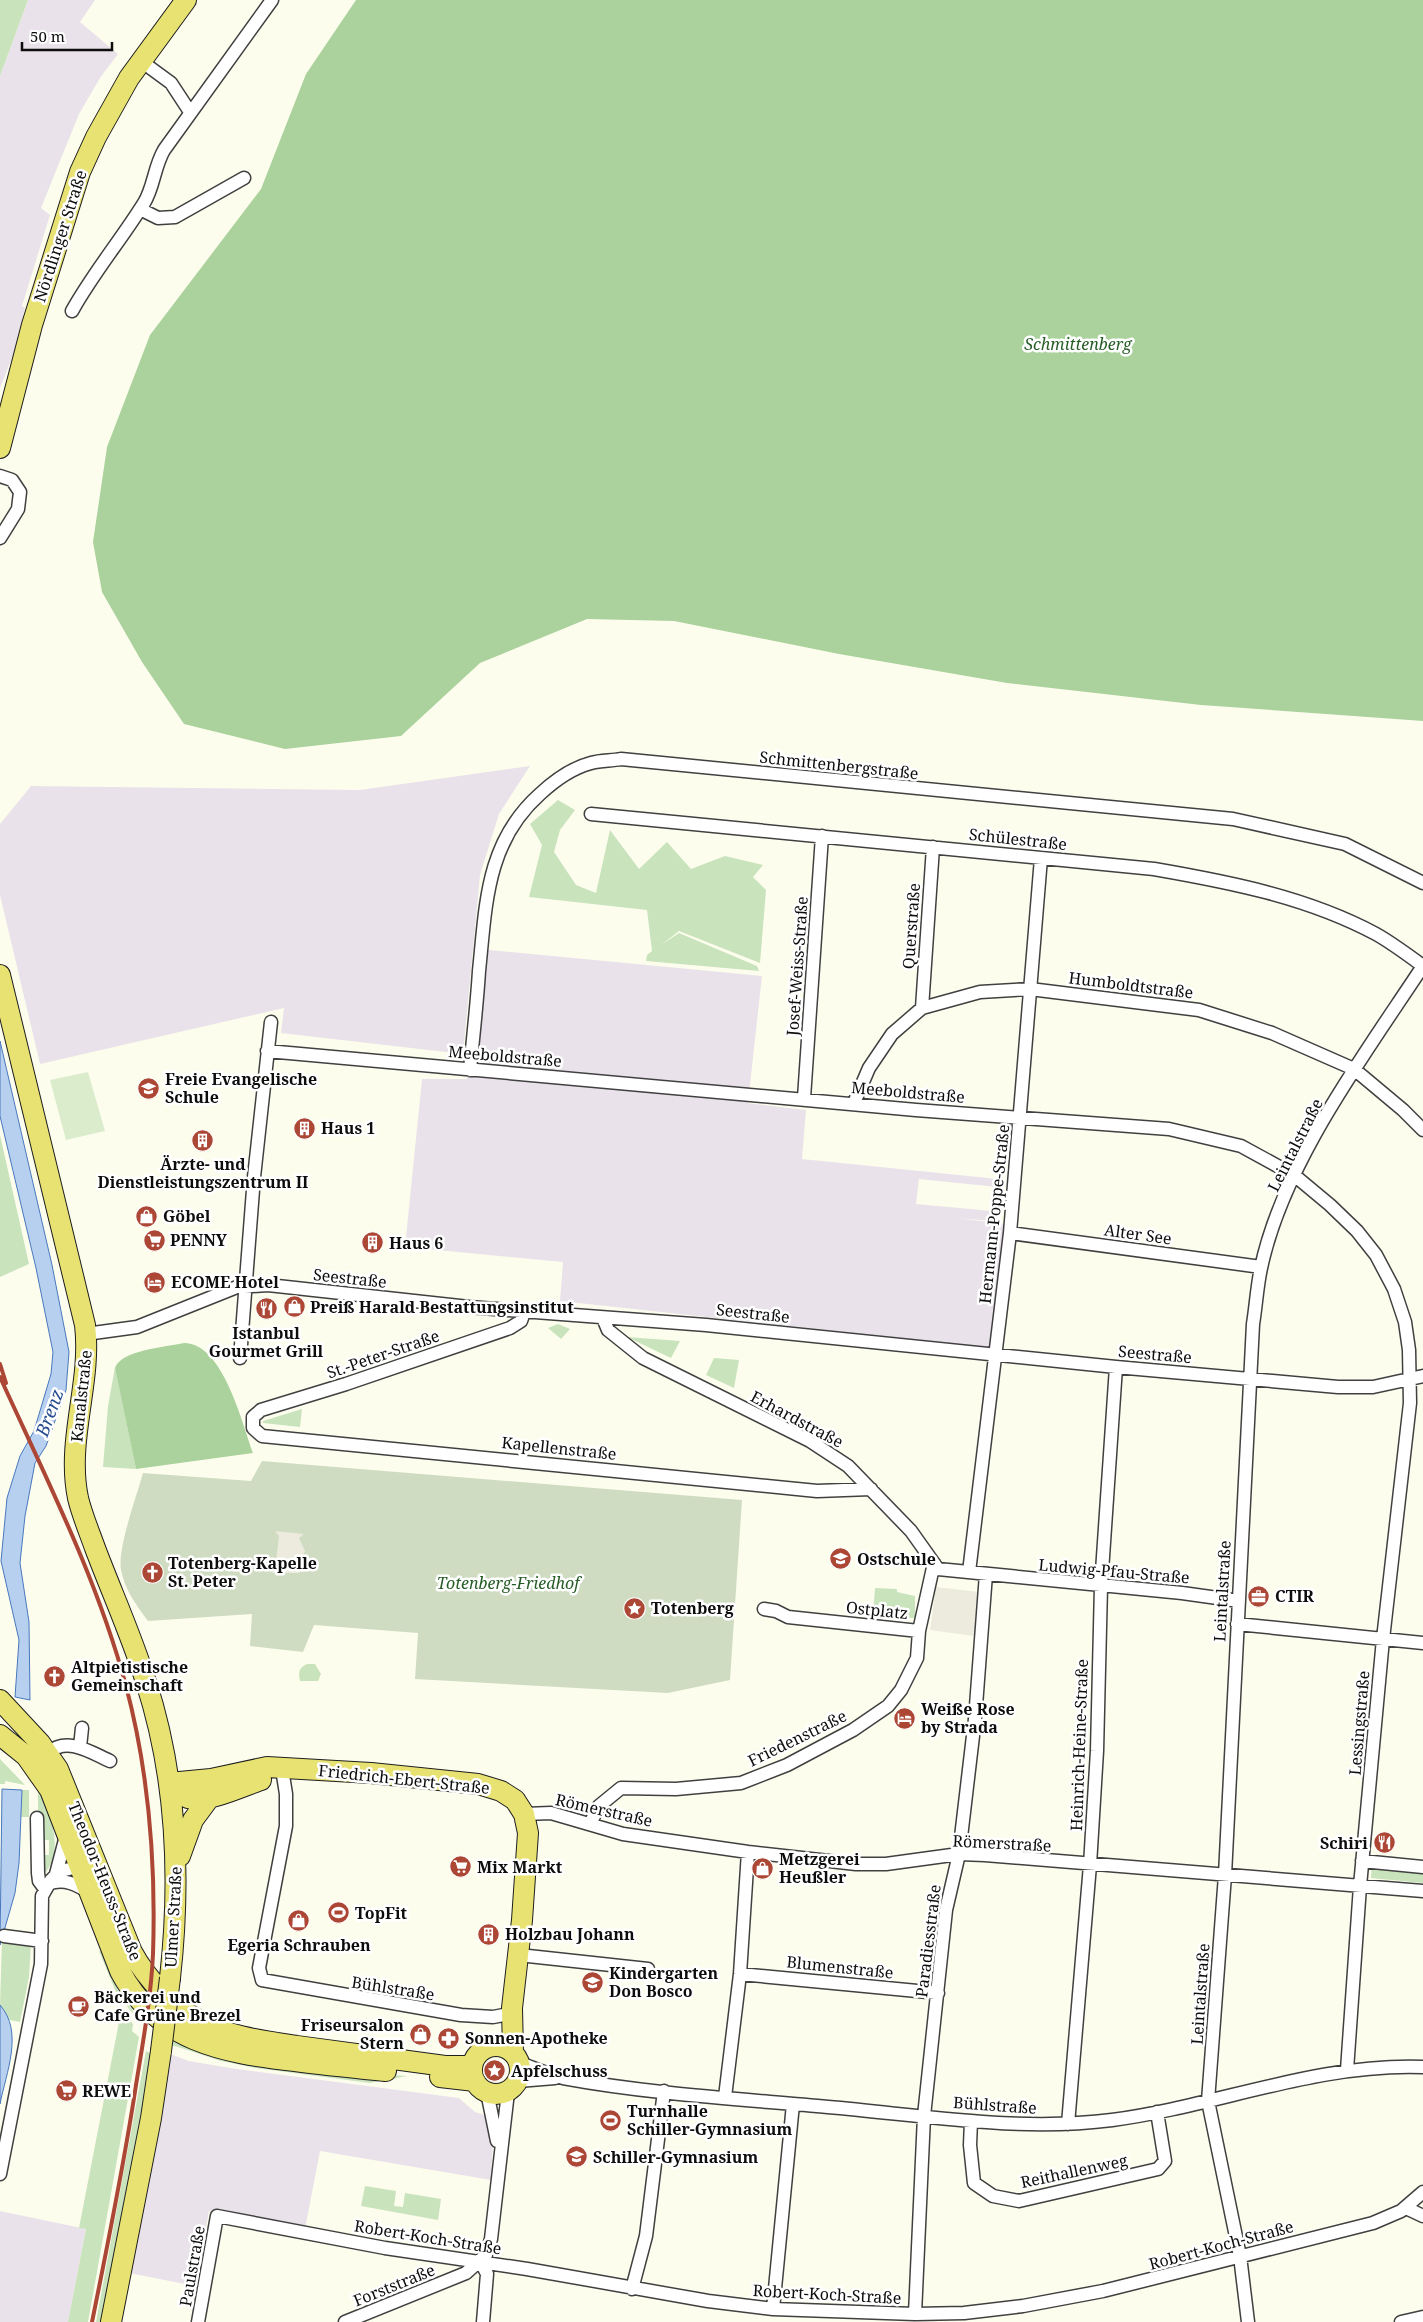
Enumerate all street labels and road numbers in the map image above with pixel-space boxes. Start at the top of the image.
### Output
street label: Nördlinger Straße [28,167,92,305]
street label: Schmittenbergstraße [758,746,920,784]
street label: Schülestraße [968,823,1068,855]
street label: Querstraße [897,882,925,970]
street label: Josef-Weiss-Straße [781,895,813,1038]
street label: Humboldtstraße [1067,966,1195,1004]
street label: Meeboldstraße [447,1040,563,1072]
street label: Meeboldstraße [850,1076,966,1108]
street label: Leintalstraße [1262,1095,1328,1195]
street label: Hermann-Poppe-Straße [974,1123,1014,1305]
street label: Alter See [1103,1218,1173,1250]
street label: Seestraße [312,1263,388,1293]
street label: Seestraße [715,1298,791,1328]
street label: St.-Peter-Straße [324,1324,442,1384]
street label: Seestraße [1117,1340,1193,1368]
street label: Kanalstraße [65,1349,97,1443]
street label: Erhardstraße [747,1385,847,1453]
street label: Kapellenstraße [500,1431,618,1465]
street label: Leintalstraße [1208,1540,1236,1642]
street label: Ludwig-Pfau-Straße [1038,1553,1190,1589]
street label: Ostplatz [845,1596,909,1624]
street label: Heinrich-Heine-Straße [1065,1659,1093,1831]
street label: Lessingstraße [1343,1670,1375,1776]
street label: Friedenstraße [744,1705,850,1771]
street label: Friedrich-Ebert-Straße [317,1759,491,1799]
street label: Römerstraße [553,1788,655,1832]
street label: Theodor-Heuss-Straße [63,1798,147,1964]
street label: Römerstraße [952,1829,1052,1857]
street label: Ulmer Straße [159,1866,187,1968]
street label: Paradiesstraße [910,1883,946,1999]
street label: Leintalstraße [1185,1943,1215,2045]
street label: Blumenstraße [785,1950,895,1984]
street label: Bühlstraße [350,1971,436,2005]
street label: Bühlstraße [952,2091,1038,2119]
street label: Reithallenweg [1019,2149,1130,2193]
street label: Robert-Koch-Straße [353,2214,503,2260]
street label: Robert-Koch-Straße [1146,2215,1296,2275]
street label: Paulstraße [174,2224,210,2308]
street label: Forststraße [350,2259,438,2311]
street label: Robert-Koch-Straße [752,2279,902,2309]

